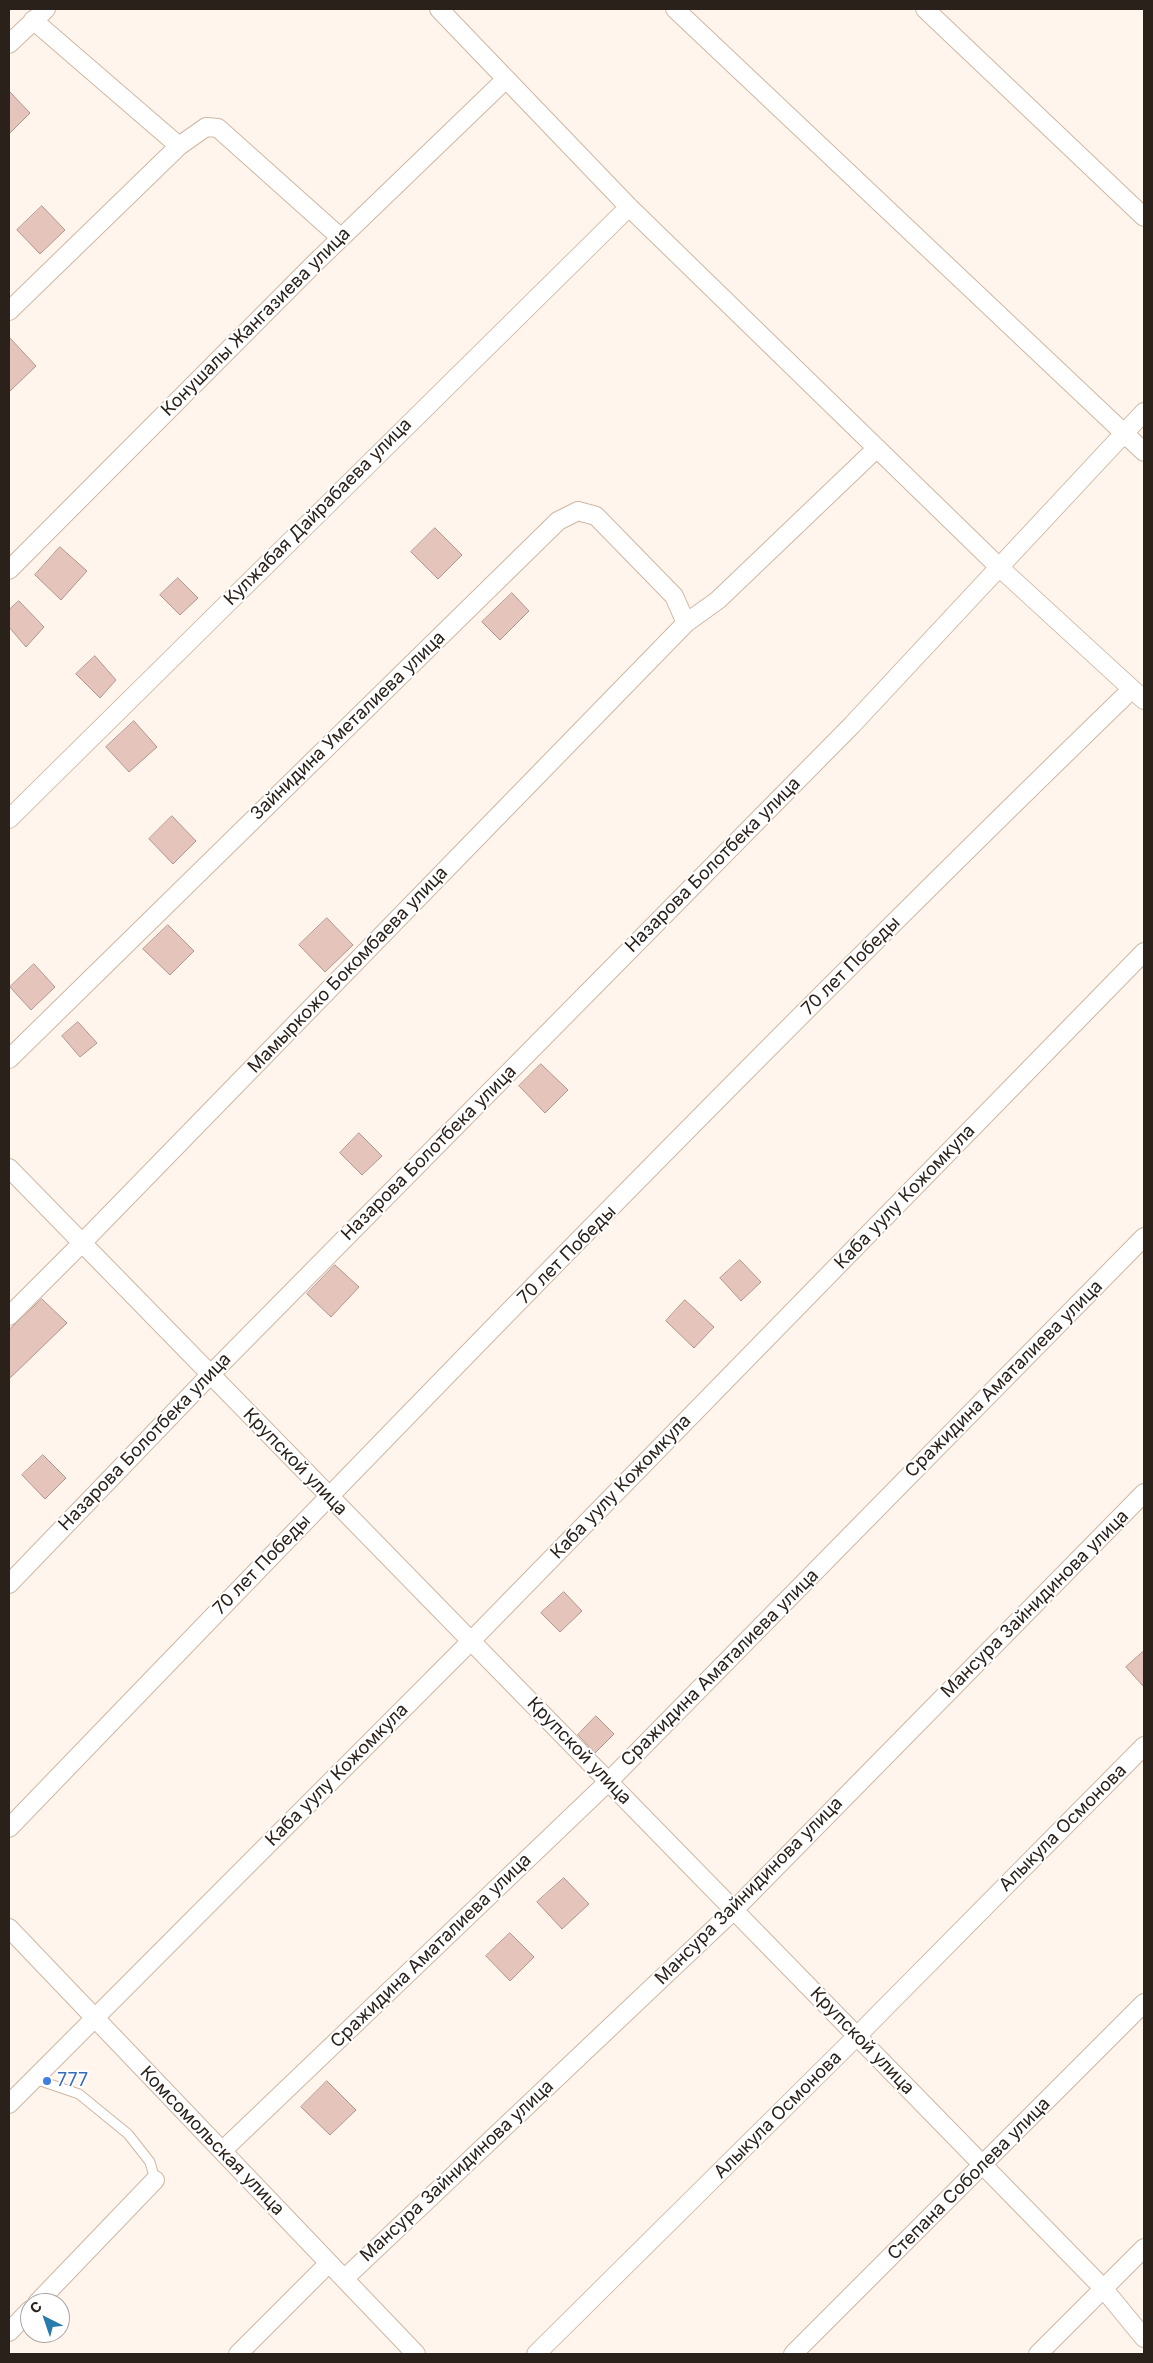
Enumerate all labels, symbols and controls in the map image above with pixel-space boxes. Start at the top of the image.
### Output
street label: Конушалы Жангазиева улица [157,223,355,421]
street label: Кулжабая Дайрабаева улица [220,414,416,610]
street label: Зайнидина Уметалиева улица [246,627,450,825]
street label: Назарова Болотбека улица [621,773,805,957]
street label: Мамыркожо Бокомбаева улица [244,862,452,1078]
street label: 70 лет Победы [797,912,905,1020]
street label: Назарова Болотбека улица [337,1061,521,1245]
street label: Каба уулу Кожомкула [830,1120,980,1274]
street label: 70 лет Победы [513,1201,621,1309]
street label: Сражидина Аматалиева улица [901,1276,1107,1482]
street label: Назарова Болотбека улица [54,1349,236,1535]
street label: Крупской улица [238,1404,352,1520]
street label: Каба уулу Кожомкула [546,1410,696,1564]
street label: Мансура Зайнидинова улица [937,1506,1133,1702]
street label: 70 лет Победы [209,1511,315,1619]
street label: Сражидина Аматалиева улица [617,1565,823,1771]
street label: Крупской улица [522,1693,636,1809]
street label: Каба уулу Кожомкула [261,1699,413,1851]
street label: Алыкула Осмонова [995,1760,1131,1896]
street label: Мансура Зайнидинова улица [651,1793,847,1989]
street label: Сражидина Аматалиева улица [326,1849,536,2053]
street label: Крупской улица [805,1983,919,2099]
street label: Алыкула Осмонова [710,2047,846,2183]
street label: Комсомольская улица [135,2062,289,2220]
place label: 777 [57,2070,88,2092]
marker: 777 [41,2075,53,2087]
street label: Мансура Зайнидинова улица [356,2076,558,2266]
street label: Степана Соболева улица [883,2093,1055,2265]
north arrow [20,2293,70,2343]
text: С [26,2297,45,2317]

